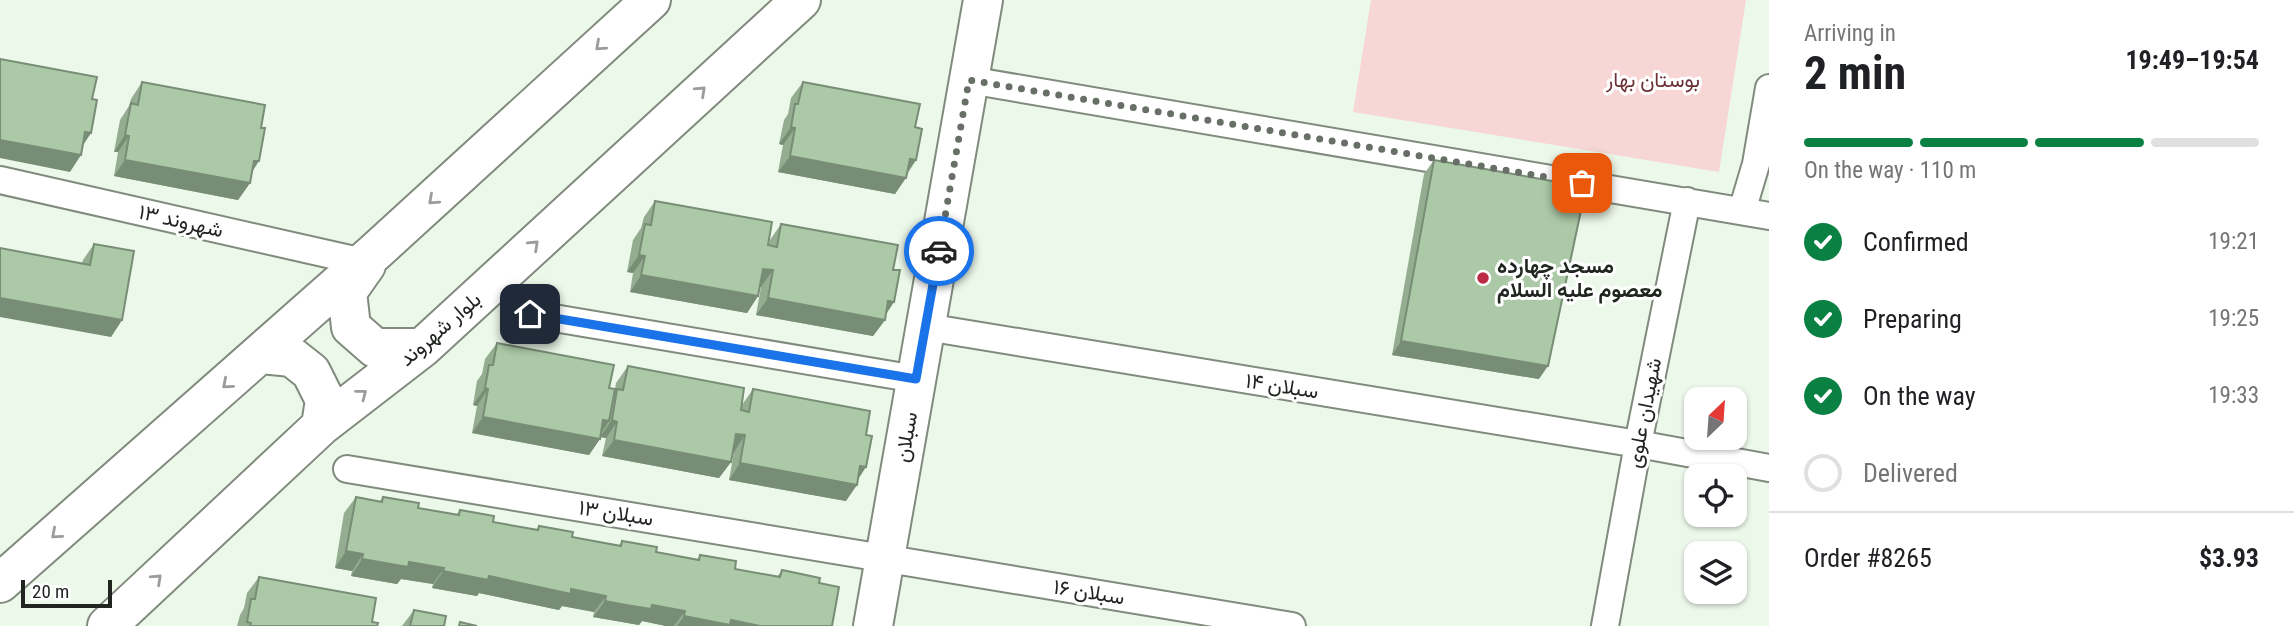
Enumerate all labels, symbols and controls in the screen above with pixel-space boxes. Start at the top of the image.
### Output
text: Arriving in [1804,20,1896,47]
one-way arrow [595,38,608,50]
text: 19:49–19:54 [2125,45,2259,75]
text: 2 min [1804,46,1906,100]
park label: بوستان بهار [1605,68,1700,93]
one-way arrow [693,87,706,100]
pin [1552,153,1612,213]
text: On the way · 110 m [1804,157,1976,184]
icon: bag [1563,164,1601,202]
one-way arrow [428,191,441,204]
street label: شهروند ۱۳ [136,200,226,243]
courier [904,216,974,286]
icon: check [1804,223,1842,261]
text: Confirmed [1863,227,1969,257]
text: 19:21 [2208,228,2259,255]
icon: car [920,232,958,270]
one-way arrow [526,241,539,253]
place label: مسجد چهارده معصوم علیه السلام [1497,254,1662,304]
marker: مسجد چهارده معصوم علیه السلام [1475,270,1491,286]
pin [500,284,560,344]
street label: بلوار شهروند [394,287,486,372]
icon: home [511,295,549,333]
icon: check [1804,300,1842,338]
text: Preparing [1863,304,1962,334]
text: 19:25 [2208,305,2259,332]
street label: شهیدان علوی [1622,356,1667,470]
street label: سبلان ۱۴ [1244,368,1320,404]
one-way arrow [222,376,235,388]
icon: check [1804,377,1842,415]
text: On the way [1863,381,1976,411]
text: 19:33 [2208,382,2259,409]
north arrow [1684,387,1746,450]
map controls [1684,387,1747,604]
one-way arrow [354,390,367,403]
street label: سبلان [890,410,922,464]
text: Delivered [1863,458,1958,488]
button: locate [1684,464,1747,527]
street label: سبلان ۱۳ [577,495,655,531]
one-way arrow [51,526,64,538]
button: layers [1684,541,1747,604]
text: Order #8265 [1804,543,1932,573]
text: $3.93 [2199,543,2259,573]
one-way arrow [149,575,162,588]
street label: سبلان ۱۶ [1052,575,1126,609]
scale bar [21,577,112,609]
text: 20 m [32,580,69,603]

